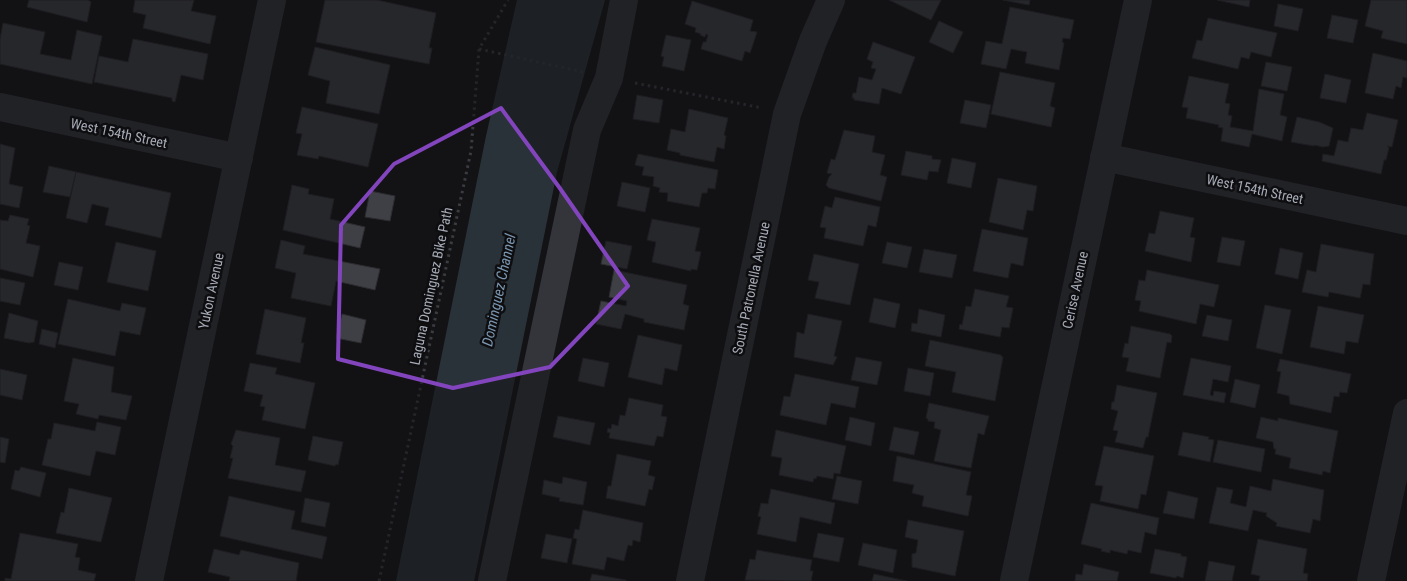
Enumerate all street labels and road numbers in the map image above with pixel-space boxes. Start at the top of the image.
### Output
street label: West 154th Street [69,115,169,151]
street label: West 154th Street [1205,171,1305,207]
street label: Laguna Dominguez Bike Path [406,206,456,366]
street label: South Patronella Avenue [729,220,773,356]
street label: Cerise Avenue [1059,250,1091,330]
street label: Yukon Avenue [195,251,227,331]

